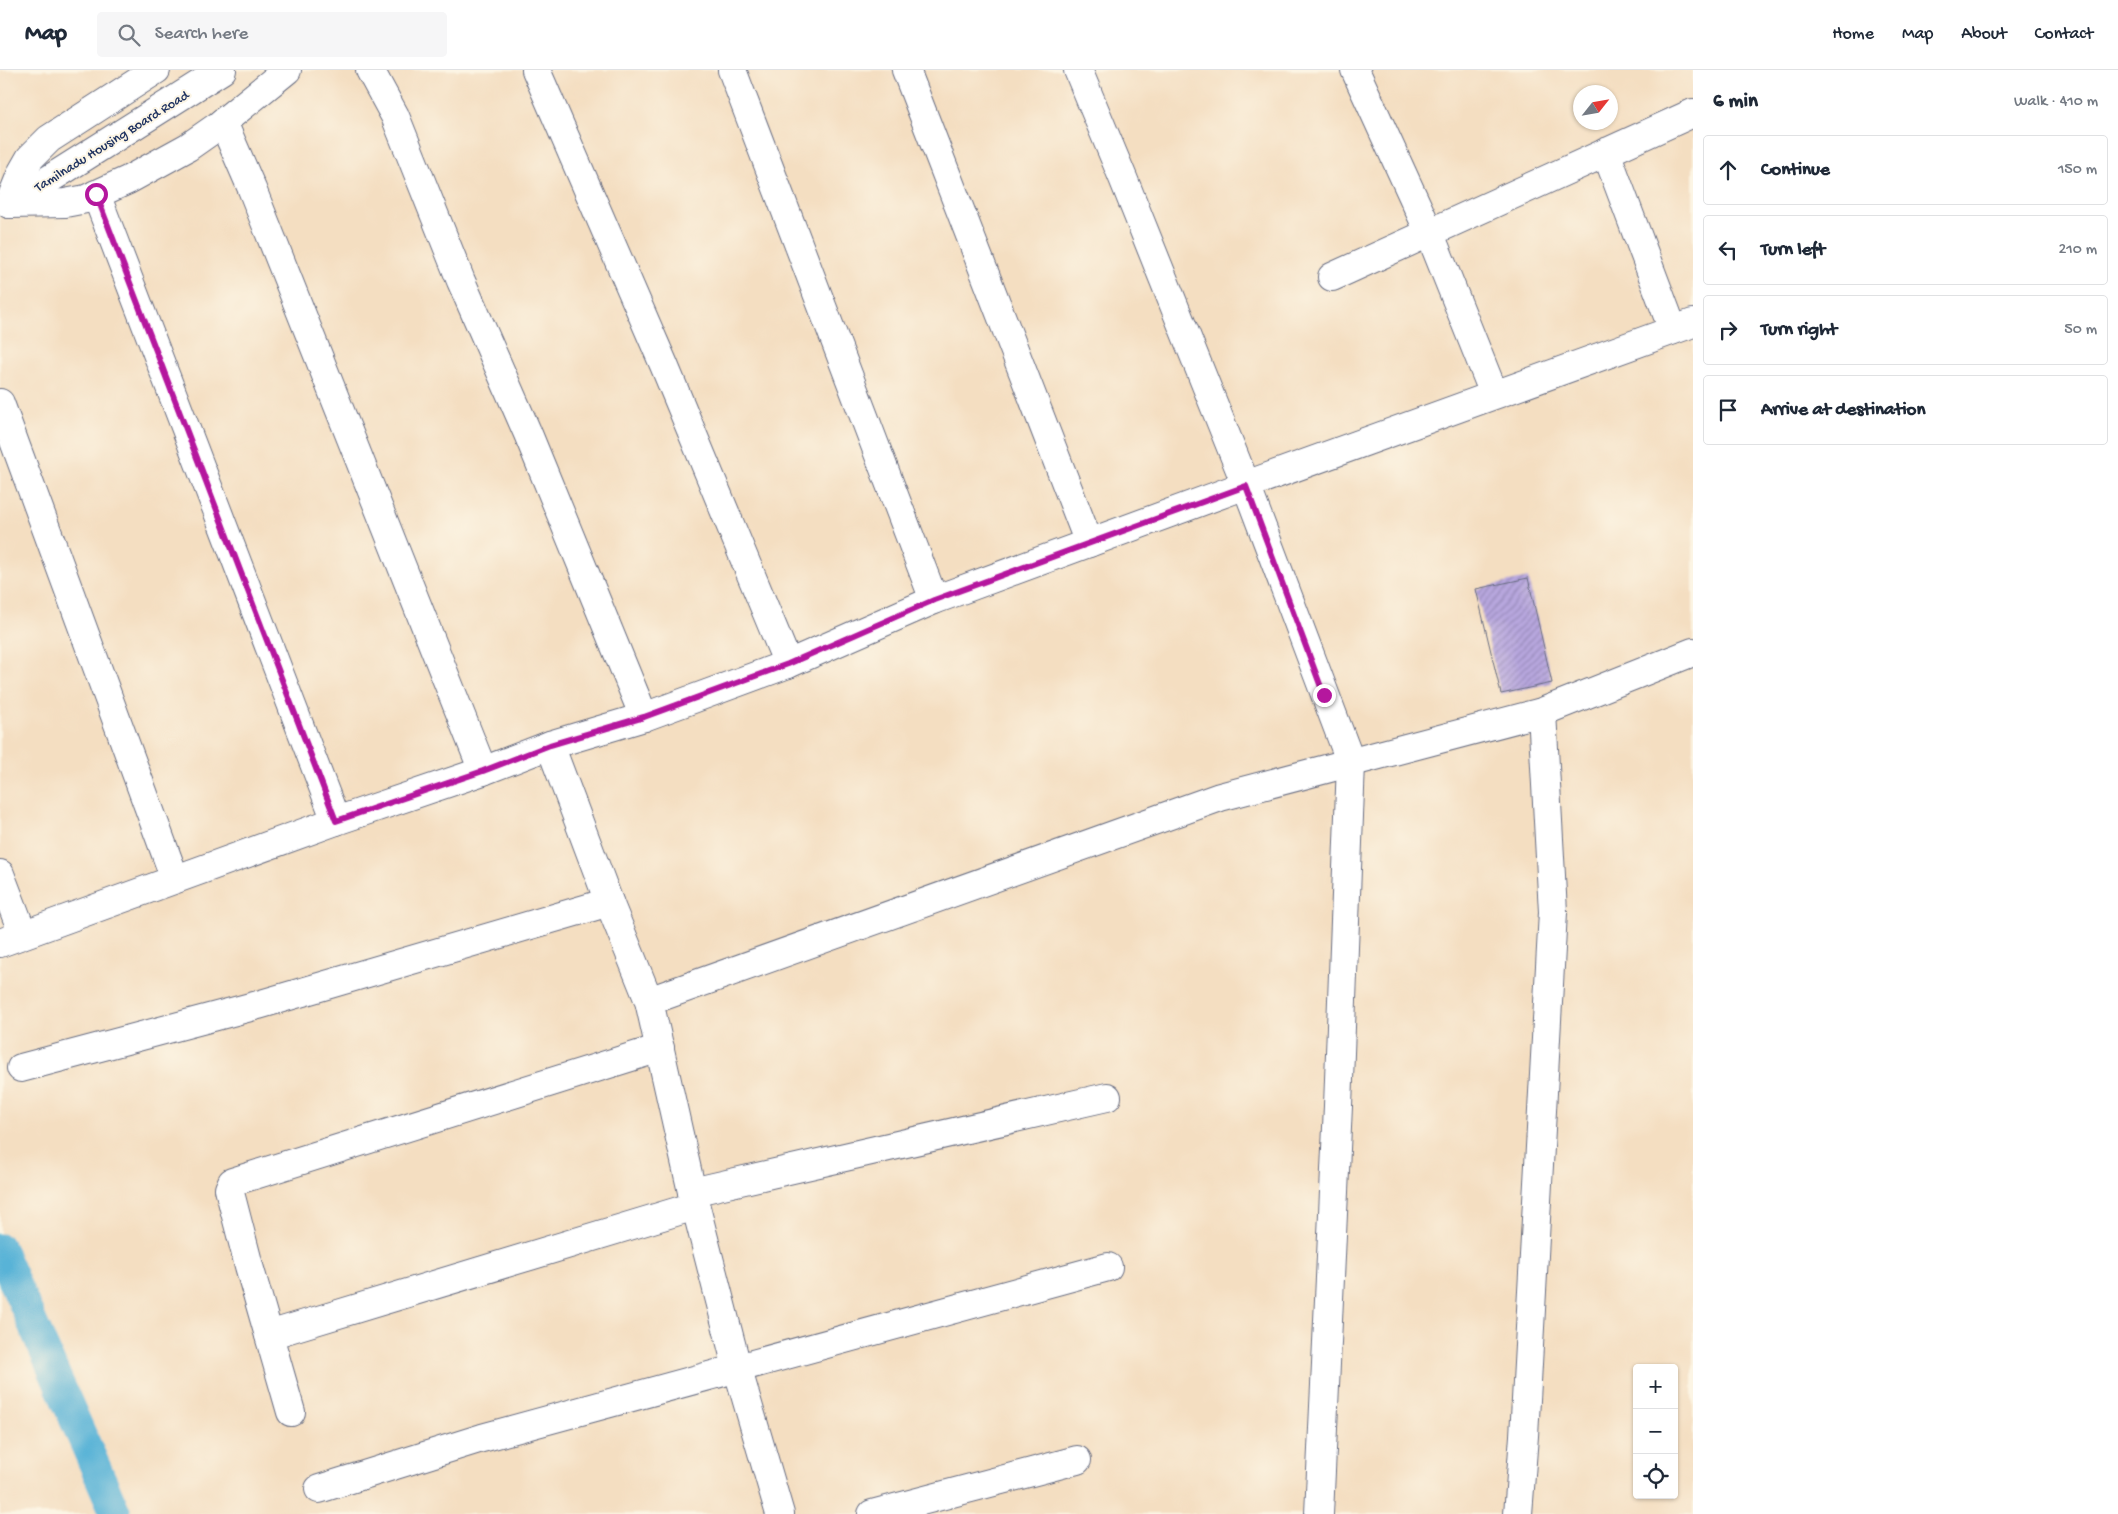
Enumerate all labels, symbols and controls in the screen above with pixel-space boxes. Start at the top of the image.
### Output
search box [97,12,447,57]
text: Map [25,20,67,49]
icon: search [115,21,143,49]
text: Search here [155,23,248,46]
text: Home [1832,24,1874,45]
text: Map [1902,24,1933,45]
text: About [1961,24,2007,45]
text: Contact [2035,24,2093,45]
north arrow [1573,85,1618,130]
street label: Tamilnadu Housing Board Road [31,87,194,197]
text: 6 min [1713,90,1758,115]
text: Walk · 410 m [2014,93,2098,112]
icon: ahead [1714,156,1742,184]
text: Continue [1761,159,1830,182]
text: 150 m [2058,161,2097,180]
route start [85,183,108,206]
icon: left [1714,236,1742,264]
text: Turn left [1761,239,1825,262]
text: 210 m [2058,241,2097,260]
icon: right [1714,316,1742,344]
text: Turn right [1761,319,1837,342]
text: 50 m [2064,321,2097,340]
icon: arrive [1714,396,1742,424]
text: Arrive at destination [1761,399,1925,422]
route end [1313,684,1336,707]
map controls [1633,1364,1678,1499]
button: + [1633,1364,1678,1409]
button: − [1633,1409,1678,1454]
button: locate [1633,1454,1678,1499]

